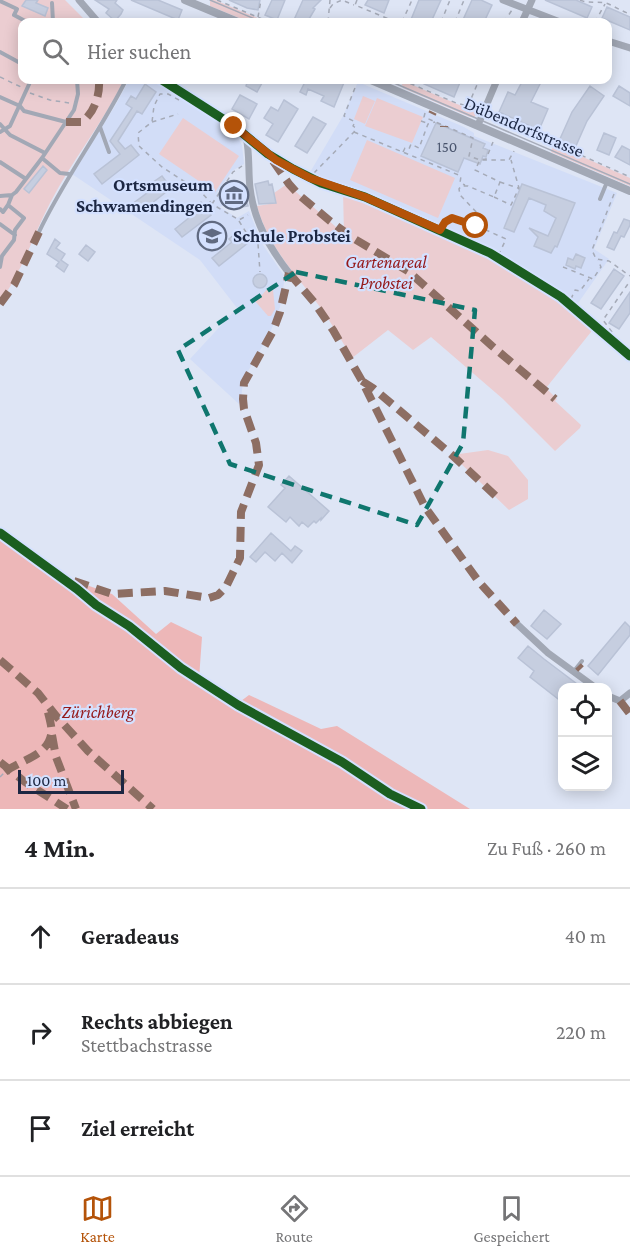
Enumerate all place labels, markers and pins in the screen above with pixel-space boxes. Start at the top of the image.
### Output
place label: Ortsmuseum Schwamendingen [76,175,214,216]
museum icon: Ortsmuseum Schwamendingen [218,179,250,211]
school or university icon: Schule Probstei [196,220,228,252]
place label: Schule Probstei [233,226,351,246]

